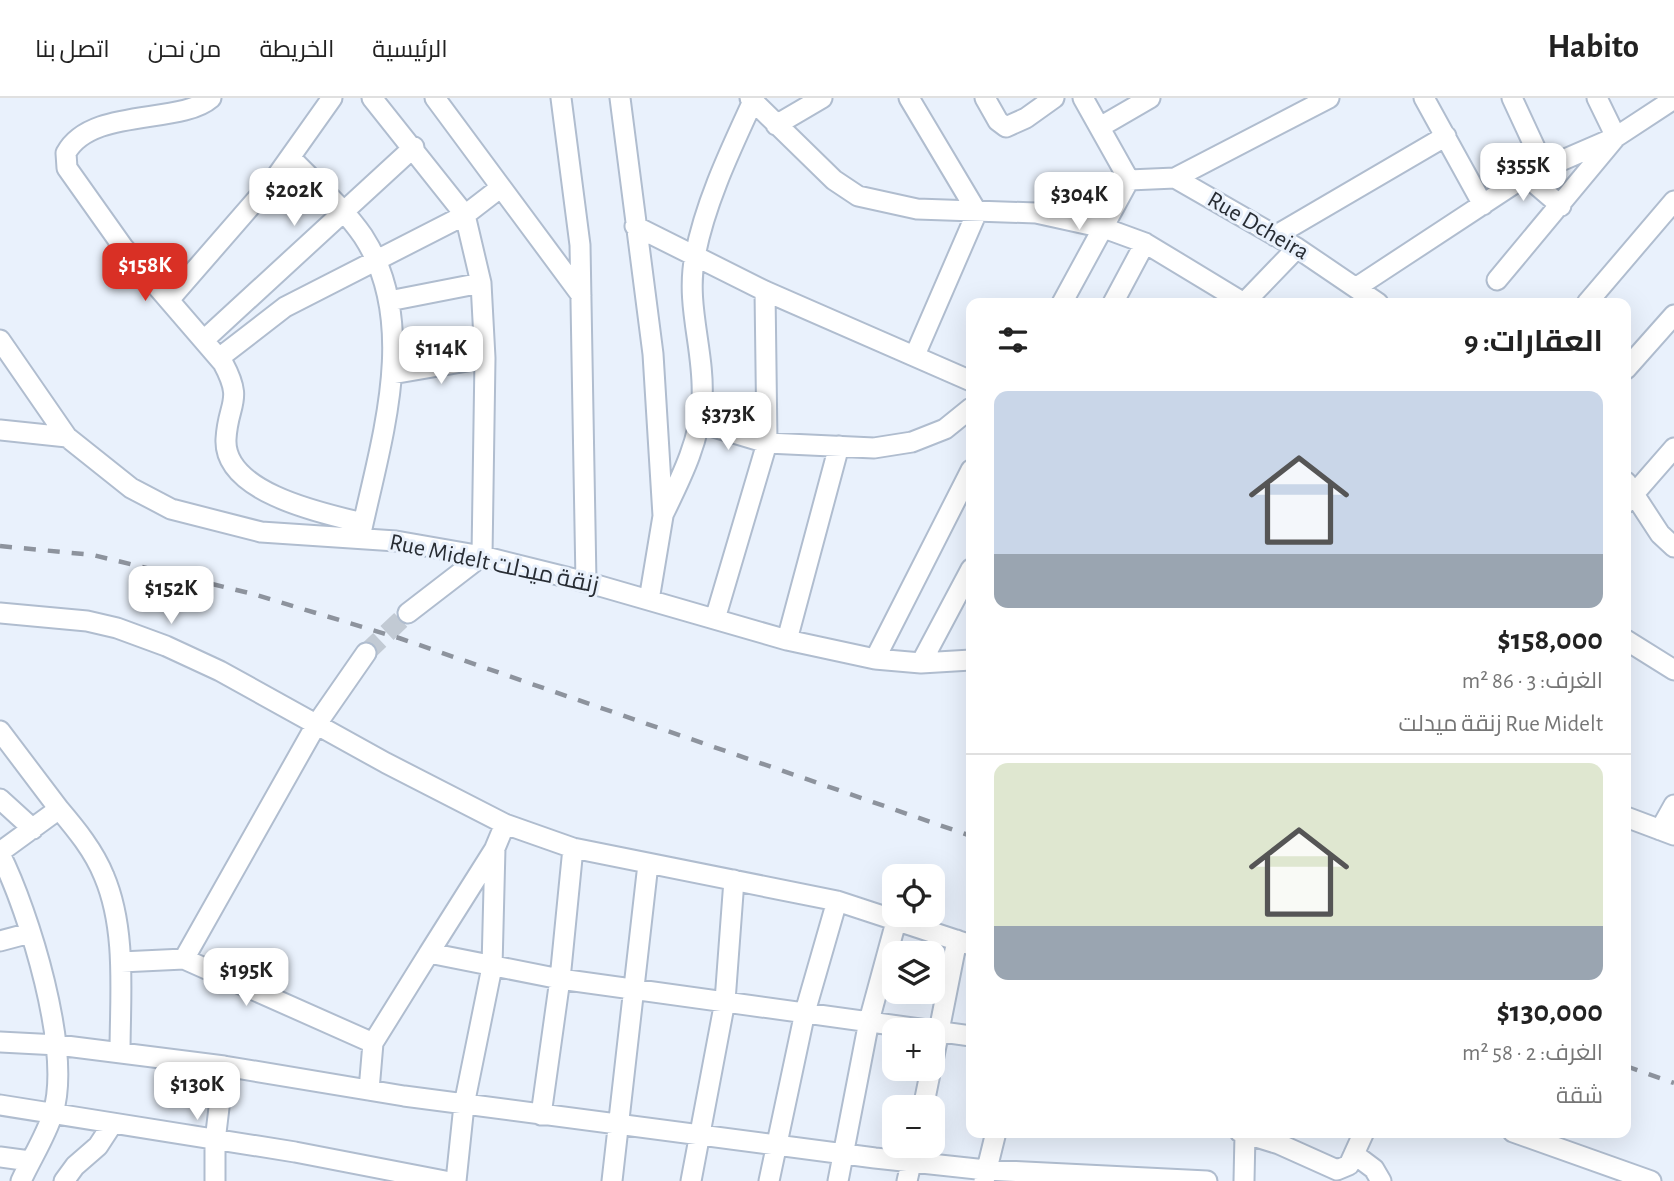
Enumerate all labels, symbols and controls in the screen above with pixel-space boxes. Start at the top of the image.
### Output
text: Habito [1548,31,1639,64]
text: اتصل بنا [35,38,110,62]
text: من نحن [148,38,221,62]
text: الخريطة [259,38,334,62]
text: الرئيسية [372,38,448,62]
pin: $355K [1474,144,1572,203]
text: $355K [1496,154,1550,177]
pin: $202K [245,169,343,228]
pin: $304K [1030,172,1128,232]
text: $202K [265,179,323,202]
text: $304K [1050,183,1108,206]
street label: Rue Dcheira [1203,187,1313,265]
pin: $158K [96,244,194,303]
text: $158K [118,254,172,277]
icon: filters [994,321,1032,359]
pin: $114K [392,327,490,386]
text: العقارات: 9 [1464,327,1603,357]
text: $114K [415,337,467,360]
pin: $373K [679,392,777,452]
text: $373K [701,403,755,426]
icon: home [1236,437,1362,563]
street label: Rue Midelt زنقة ميدلت [387,530,601,598]
pin: $152K [122,566,220,626]
text: $152K [145,577,197,600]
text: $158,000 [1497,625,1603,655]
text: الغرف: 3 · 86 m² [1462,670,1603,693]
text: Rue Midelt زنقة ميدلت [1399,713,1603,736]
icon: home [1236,809,1362,935]
map controls [882,864,945,1158]
button: locate [882,864,945,927]
button: layers [882,941,945,1004]
pin: $195K [197,948,295,1008]
text: $195K [219,959,273,982]
text: $130,000 [1496,997,1603,1027]
button: + [882,1018,945,1081]
text: الغرف: 2 · 58 m² [1462,1042,1603,1065]
pin: $130K [148,1062,246,1122]
text: $130K [170,1073,224,1096]
text: شقة [1556,1085,1603,1108]
button: − [882,1095,945,1158]

